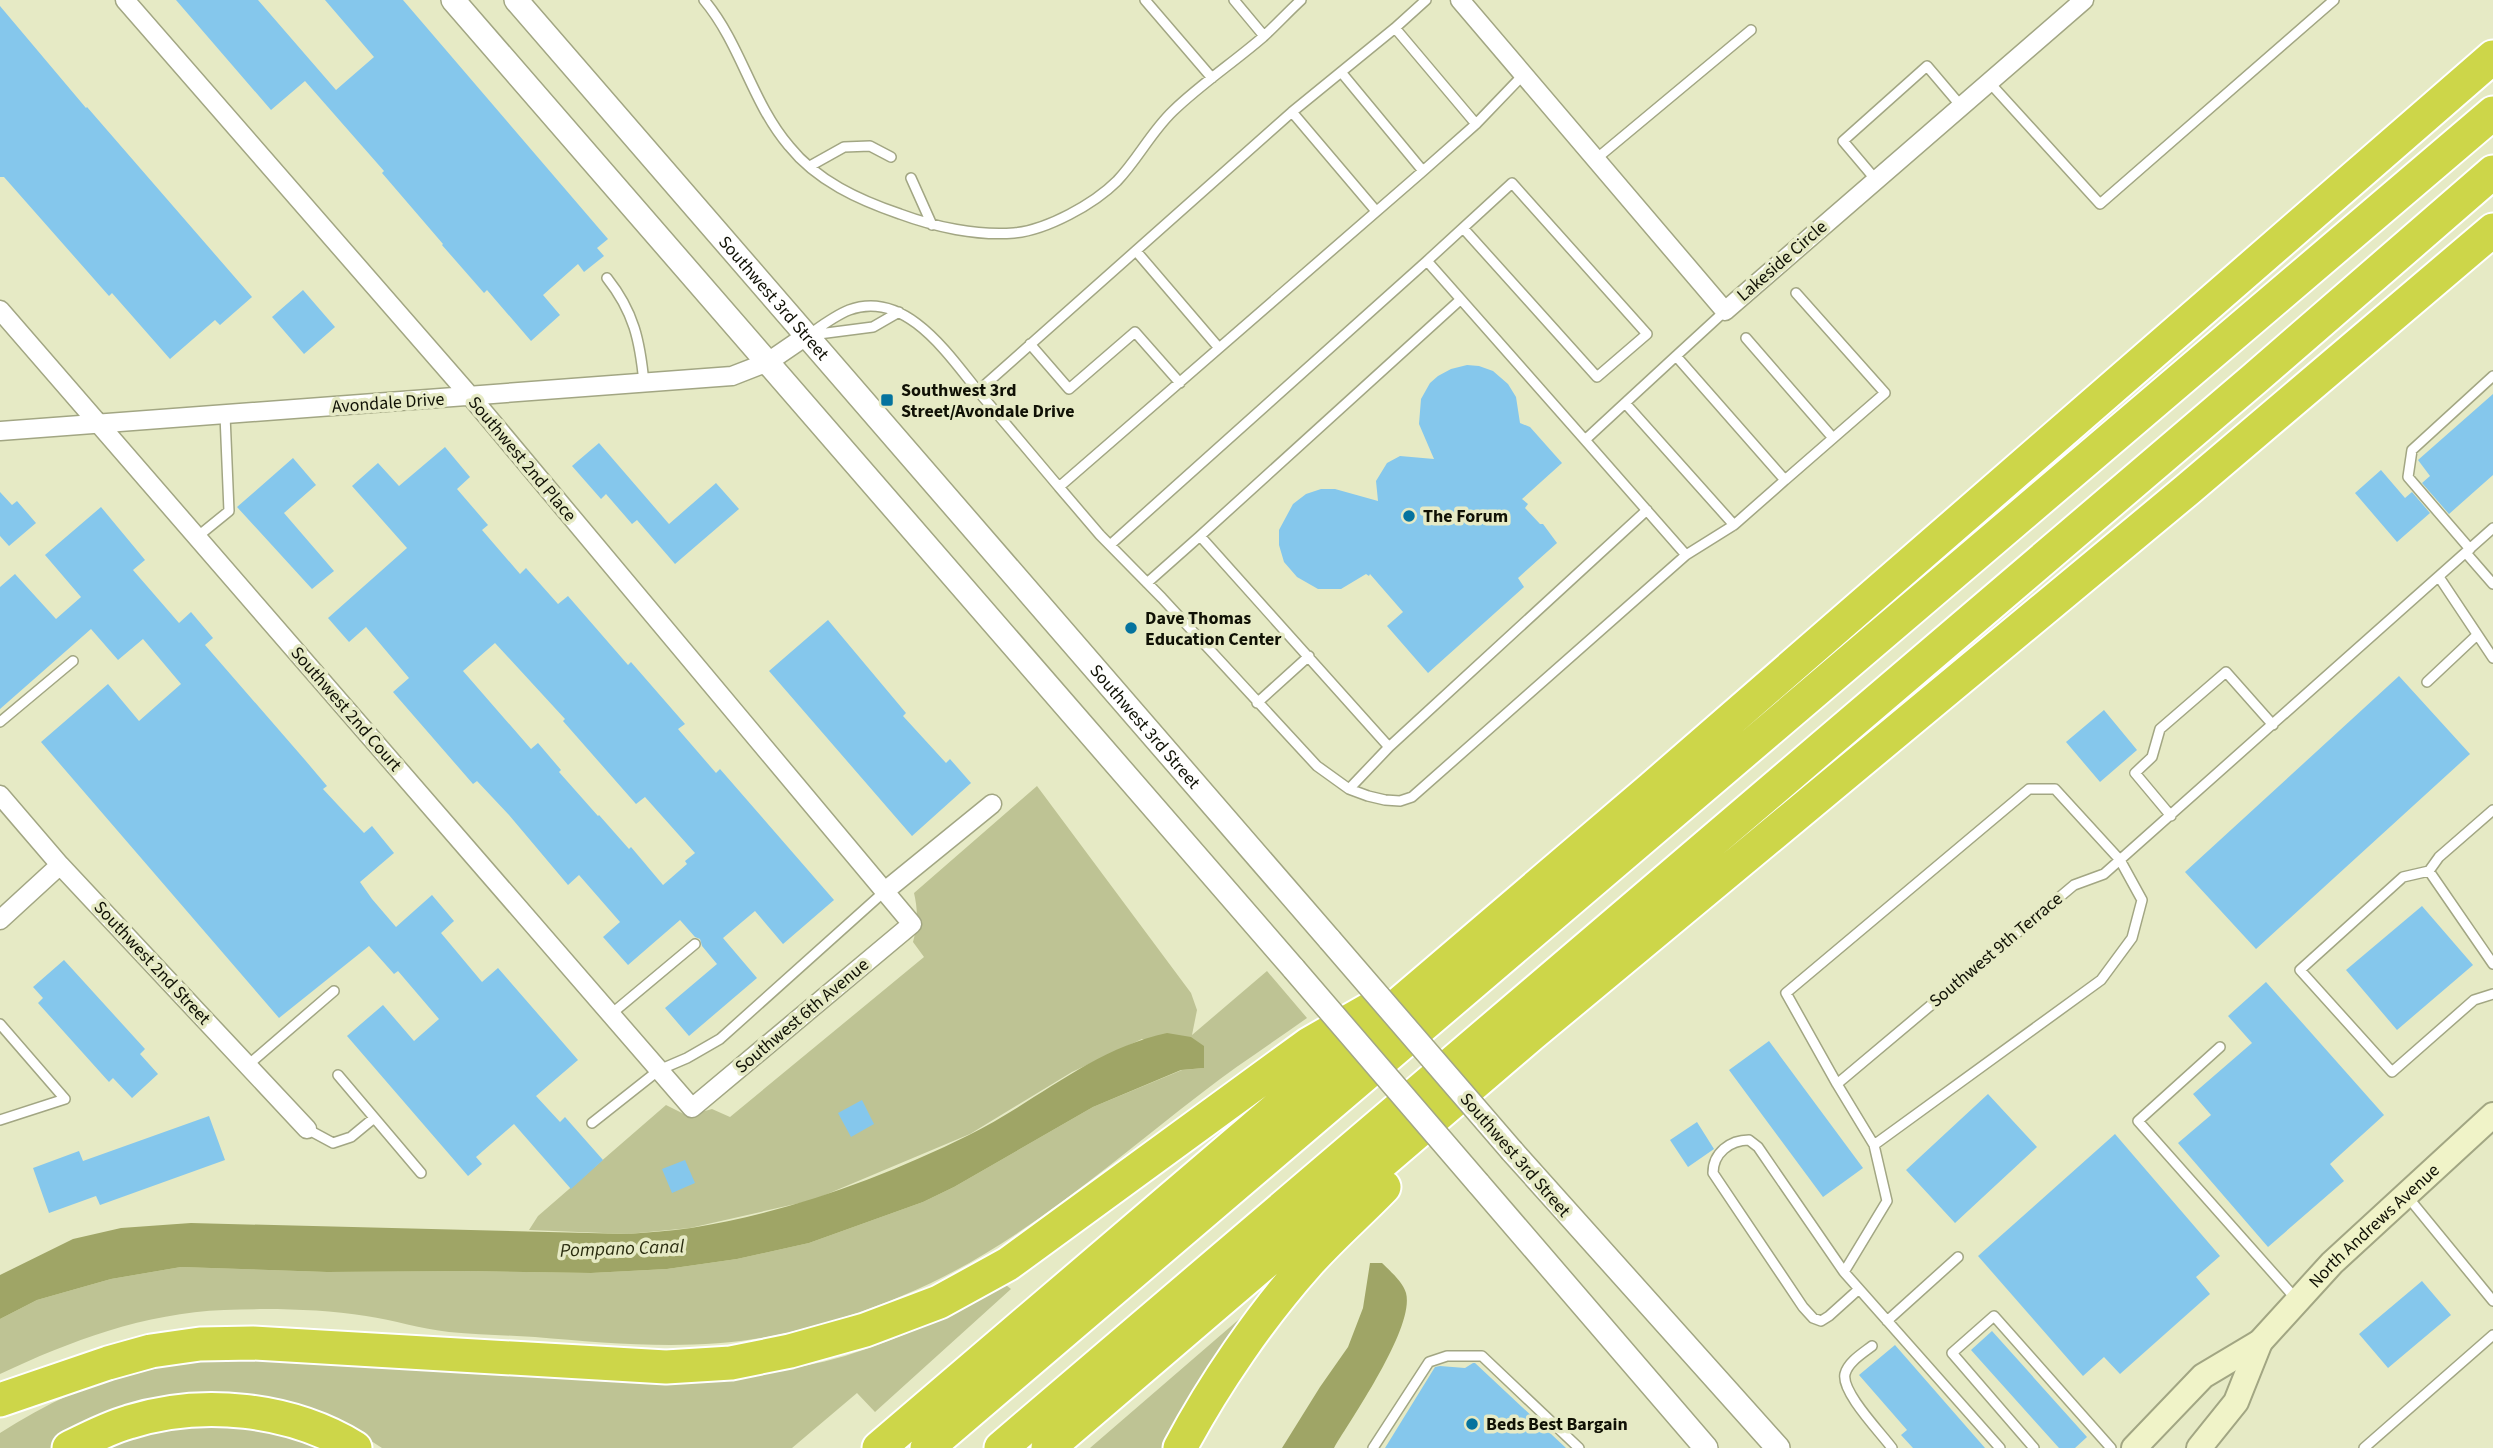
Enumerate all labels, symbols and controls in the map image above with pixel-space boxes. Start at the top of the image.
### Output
street label: Lakeside Circle [1731,215,1833,307]
street label: Southwest 3rd Street [713,230,835,366]
place label: Southwest 3rd Street/Avondale Drive [901,378,1075,424]
street label: Avondale Drive [331,387,445,419]
street label: Southwest 2nd Place [462,391,582,527]
marker: Southwest 3rd Street/Avondale Drive [879,392,895,408]
place label: The Forum [1423,504,1508,529]
marker: The Forum [1401,508,1417,524]
place label: Dave Thomas Education Center [1145,606,1282,652]
marker: Dave Thomas Education Center [1123,620,1139,636]
street label: Southwest 2nd Court [285,641,407,777]
street label: Southwest 3rd Street [1084,659,1206,794]
street label: Southwest 9th Terrace [1924,887,2068,1013]
street label: Southwest 2nd Street [88,896,216,1030]
street label: Southwest 6th Avenue [730,953,874,1079]
street label: Southwest 3rd Street [1454,1087,1576,1223]
street label: North Andrews Avenue [2303,1158,2445,1293]
water label: Pompano Canal [559,1233,685,1265]
place label: Beds Best Bargain [1486,1412,1628,1437]
marker: Beds Best Bargain [1464,1416,1480,1432]

